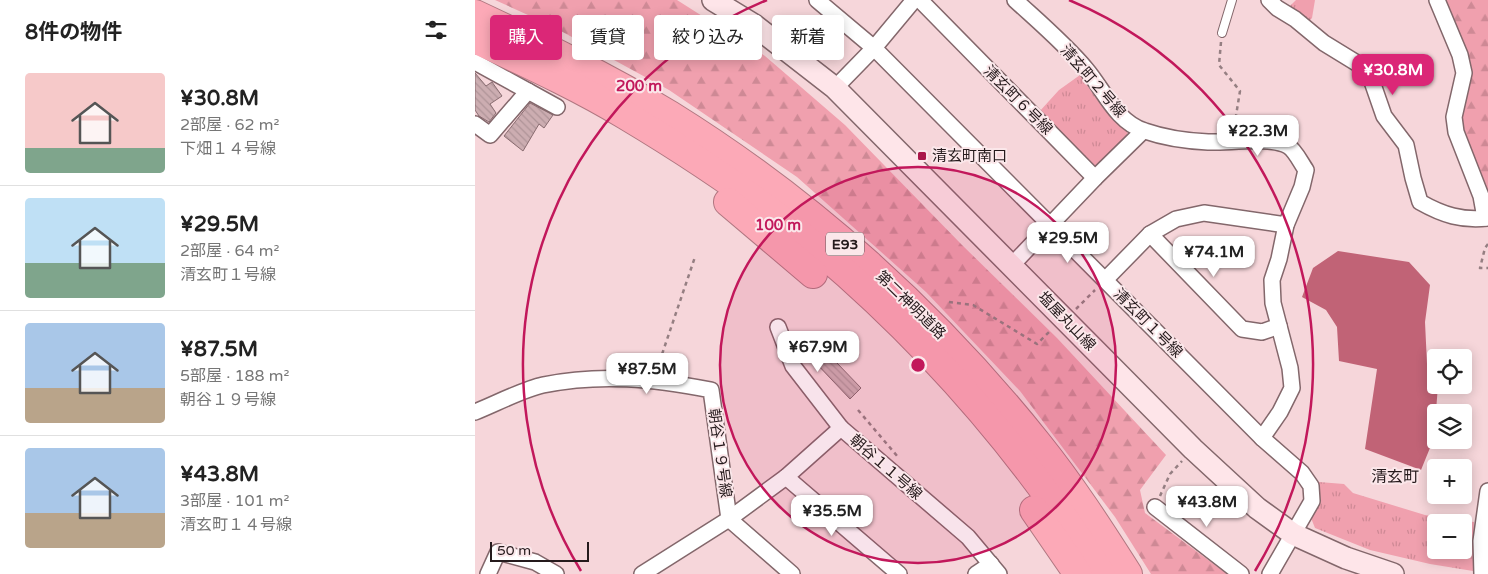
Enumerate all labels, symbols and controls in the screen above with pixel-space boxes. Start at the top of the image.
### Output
chip: 購入 [490,15,562,60]
chip: 賃貸 [572,15,644,60]
chip: 絞り込み [654,15,762,60]
chip: 新着 [772,15,844,60]
icon: filters [422,16,450,44]
text: 8件の物件 [25,20,122,45]
street label: 清玄町２号線 [1057,41,1129,121]
pin: ¥30.8M [1352,54,1434,96]
text: ¥30.8M [1363,60,1423,80]
street label: 清玄町６号線 [980,62,1056,138]
text: 200 m [616,77,662,95]
text: ¥30.8M [180,86,259,111]
icon: home [65,93,125,153]
pin: ¥22.3M [1217,114,1299,157]
text: 2部屋 · 62 m² [180,115,279,135]
text: ¥22.3M [1228,121,1288,141]
text: 下畑１４号線 [180,139,276,159]
place label: 清玄町南口 [932,147,1007,165]
marker: 清玄町南口 [916,150,928,162]
text: ¥29.5M [180,212,259,237]
text: 100 m [755,216,801,234]
icon: home [65,218,125,278]
pin: ¥29.5M [1027,222,1109,264]
text: ¥29.5M [1038,228,1098,248]
road number: E93 [826,232,864,255]
pin: ¥74.1M [1173,236,1255,278]
text: 2部屋 · 64 m² [180,241,279,261]
text: ¥74.1M [1184,242,1244,262]
text: 清玄町１号線 [180,265,276,285]
street label: 第二神明道路 [872,267,950,343]
street label: 清玄町１号線 [1110,285,1186,361]
street label: 塩屋丸山線 [1034,288,1100,354]
pin: ¥67.9M [777,330,859,373]
text: ¥87.5M [180,337,258,362]
text: ¥67.9M [788,337,848,357]
icon: home [65,343,125,403]
map controls [1427,349,1472,559]
button: locate [1427,349,1472,394]
pin: ¥87.5M [606,352,688,395]
centre of rings [909,356,927,374]
text: ¥87.5M [617,359,677,379]
text: 5部屋 · 188 m² [180,366,289,386]
text: 朝谷１９号線 [180,390,276,410]
button: layers [1427,404,1472,449]
street label: 朝谷１９号線 [705,407,735,499]
street label: 朝谷１１号線 [846,431,926,503]
button: + [1427,459,1472,504]
text: ¥43.8M [180,462,259,487]
district label: 清玄町 [1371,467,1419,487]
icon: home [65,468,125,528]
pin: ¥43.8M [1166,486,1248,528]
text: 3部屋 · 101 m² [180,491,289,511]
text: ¥43.8M [1177,492,1237,512]
pin: ¥35.5M [791,494,873,537]
text: ¥35.5M [802,501,862,521]
button: − [1427,514,1472,559]
text: 清玄町１４号線 [180,515,292,535]
scale bar [490,539,589,562]
text: 50 m [497,542,531,559]

